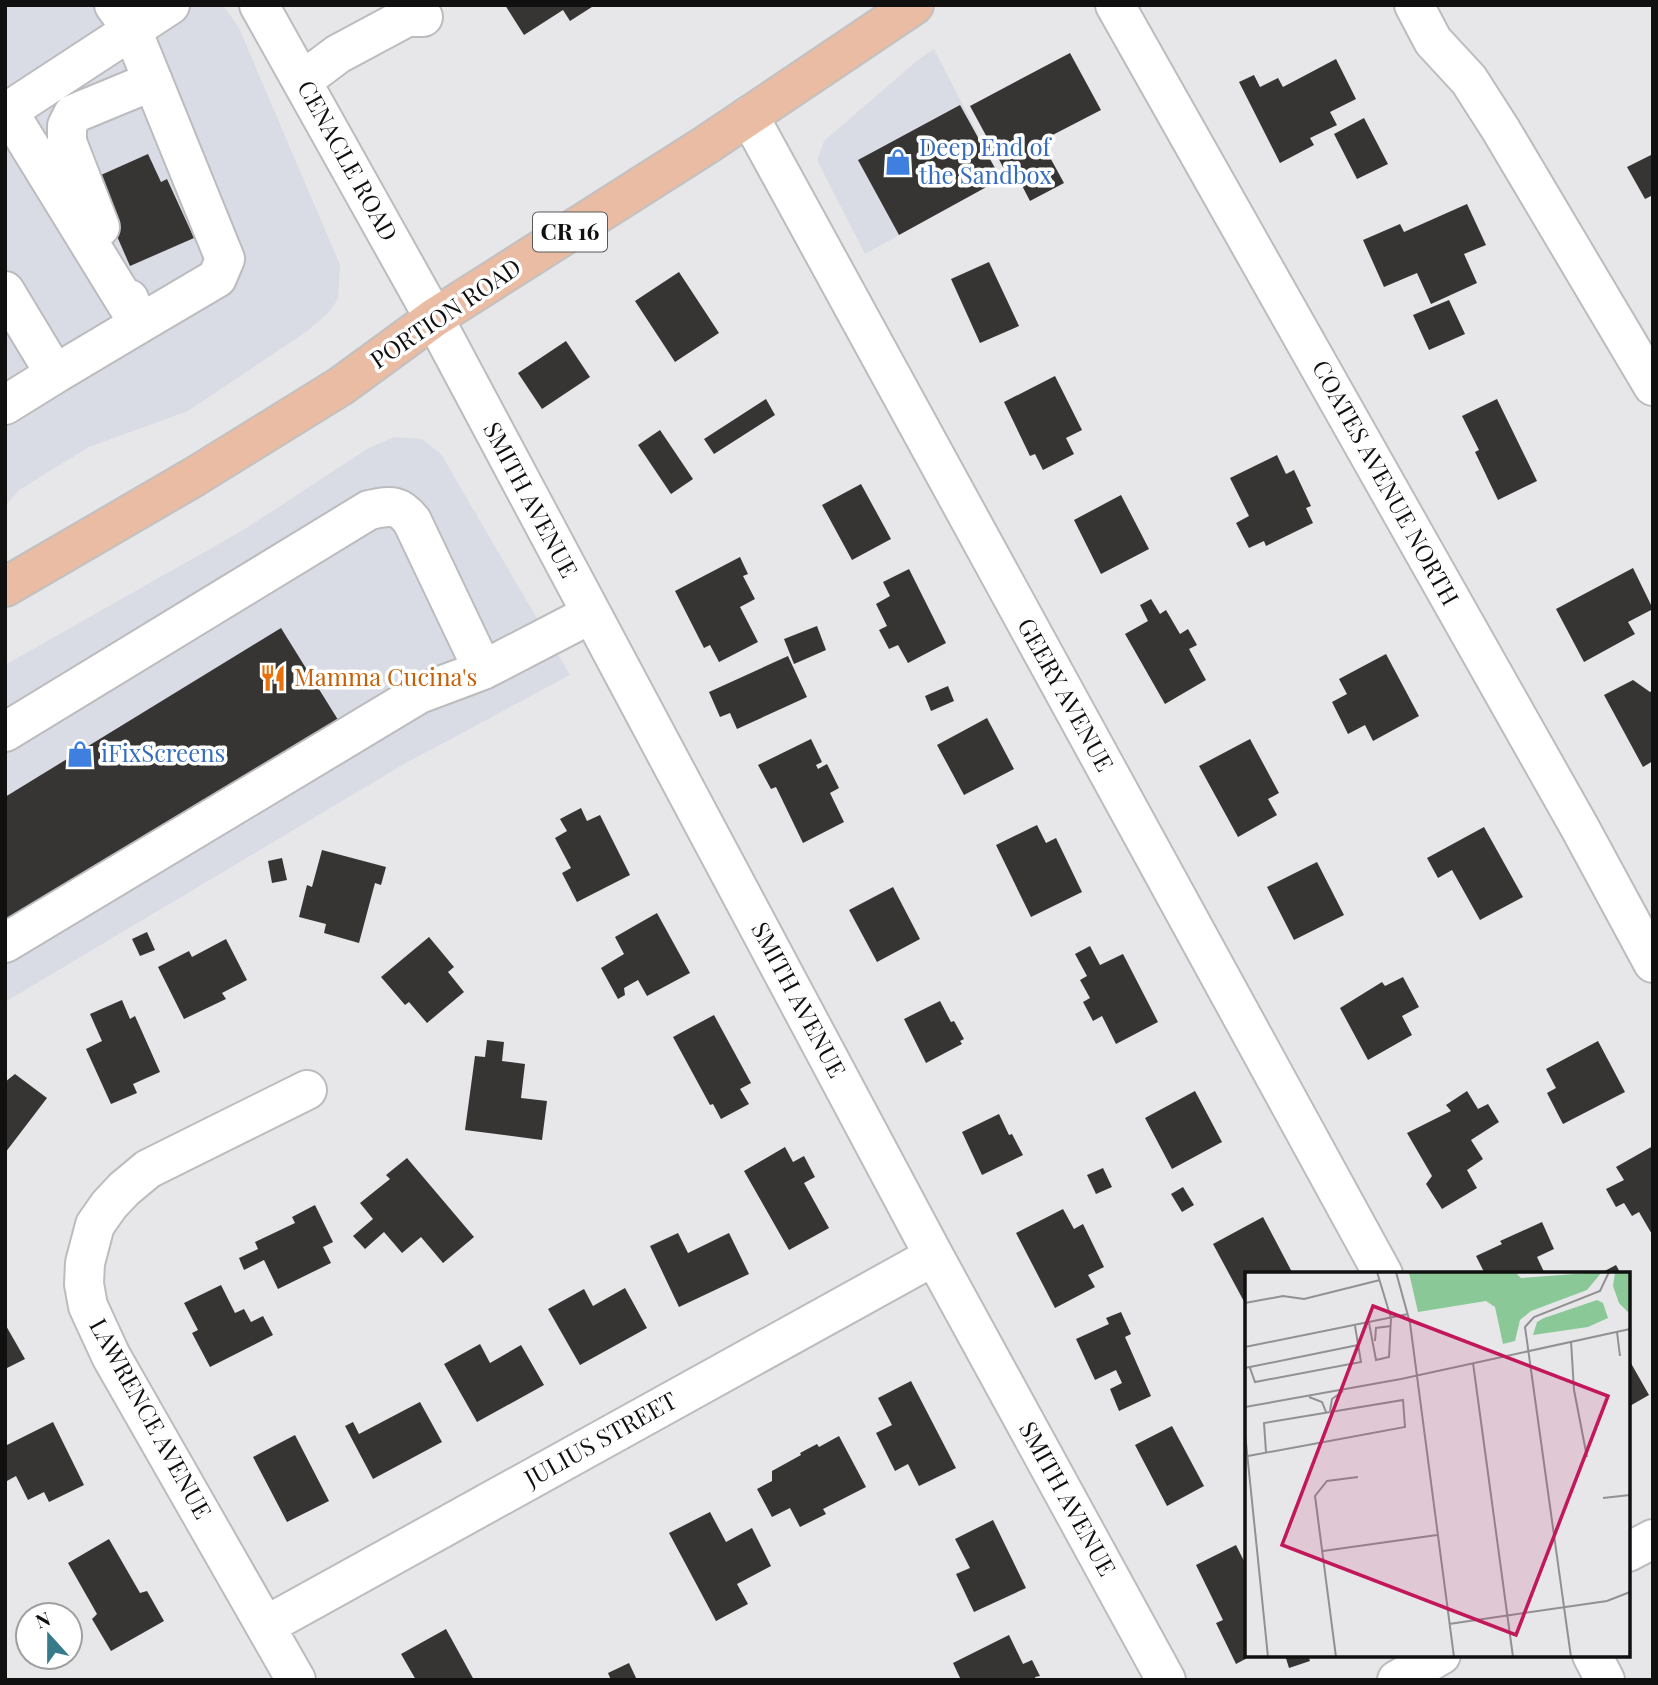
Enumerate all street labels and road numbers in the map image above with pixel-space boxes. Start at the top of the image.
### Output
street label: CENACLE ROAD [291,74,406,246]
road number: CR 16 [533,213,607,252]
street label: PORTION ROAD [363,250,527,375]
street label: COATES AVENUE NORTH [1306,354,1468,610]
street label: SMITH AVENUE [477,416,586,582]
street label: GEERY AVENUE [1011,612,1122,776]
street label: SMITH AVENUE [745,916,854,1082]
street label: LAWRENCE AVENUE [83,1312,220,1524]
street label: JULIUS STREET [517,1383,682,1494]
street label: SMITH AVENUE [1013,1415,1124,1581]

